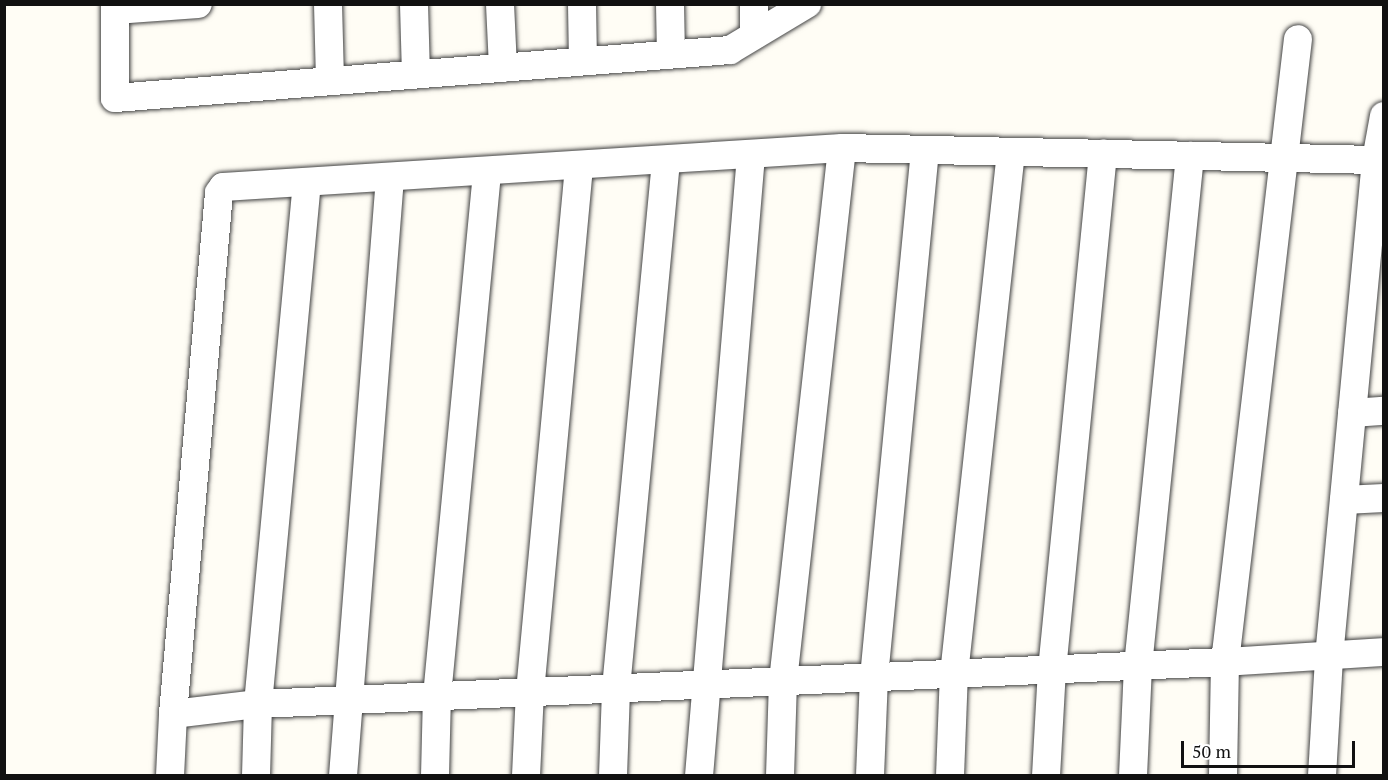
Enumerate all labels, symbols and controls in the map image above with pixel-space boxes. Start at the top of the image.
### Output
scale bar [1184,729,1358,767]
text: 50 m [1192,739,1231,763]

